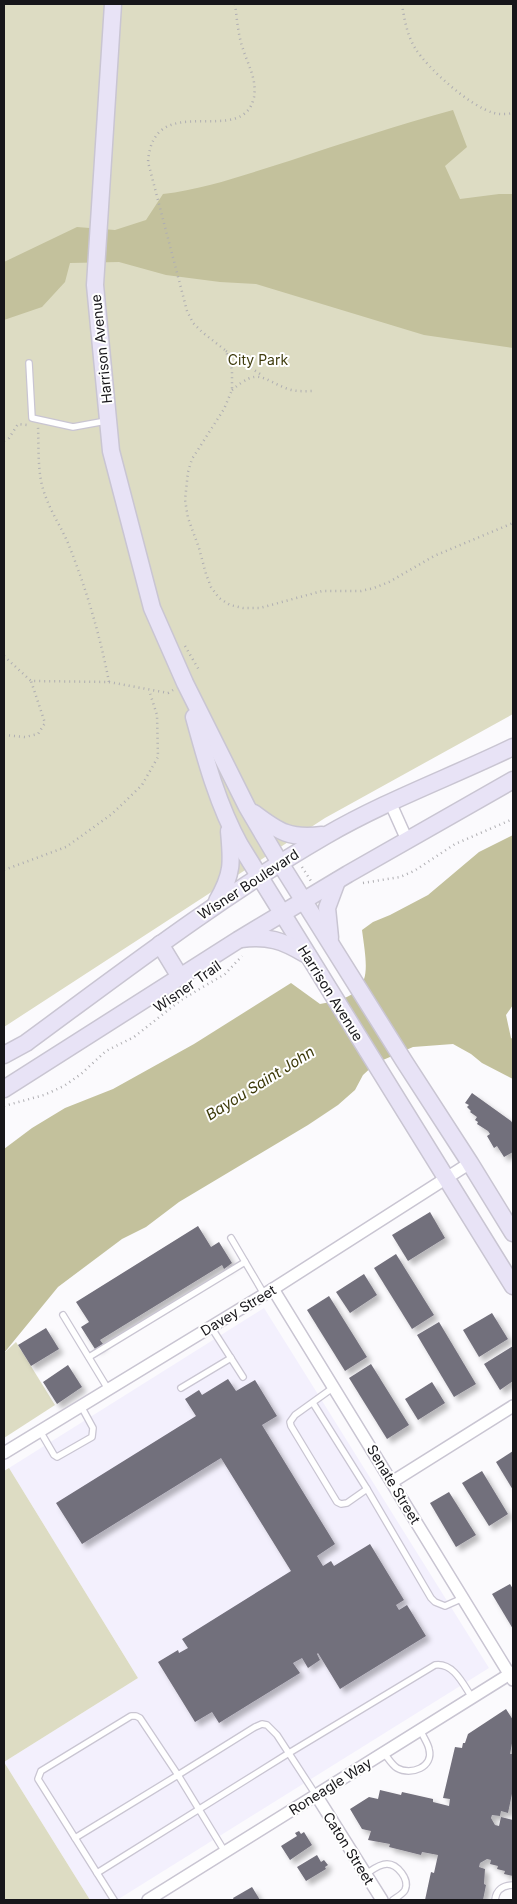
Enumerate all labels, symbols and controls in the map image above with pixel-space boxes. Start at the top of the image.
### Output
street label: Harrison Avenue [87,294,115,404]
park label: City Park [228,351,288,368]
street label: Wisner Boulevard [194,845,302,923]
street label: Harrison Avenue [295,942,367,1044]
street label: Wisner Trail [150,957,224,1015]
water label: Bayou Saint John [202,1042,318,1124]
street label: Davey Street [197,1281,279,1339]
street label: Senate Street [364,1441,425,1527]
street label: Roneagle Way [285,1754,375,1818]
street label: Caton Street [320,1808,378,1888]

